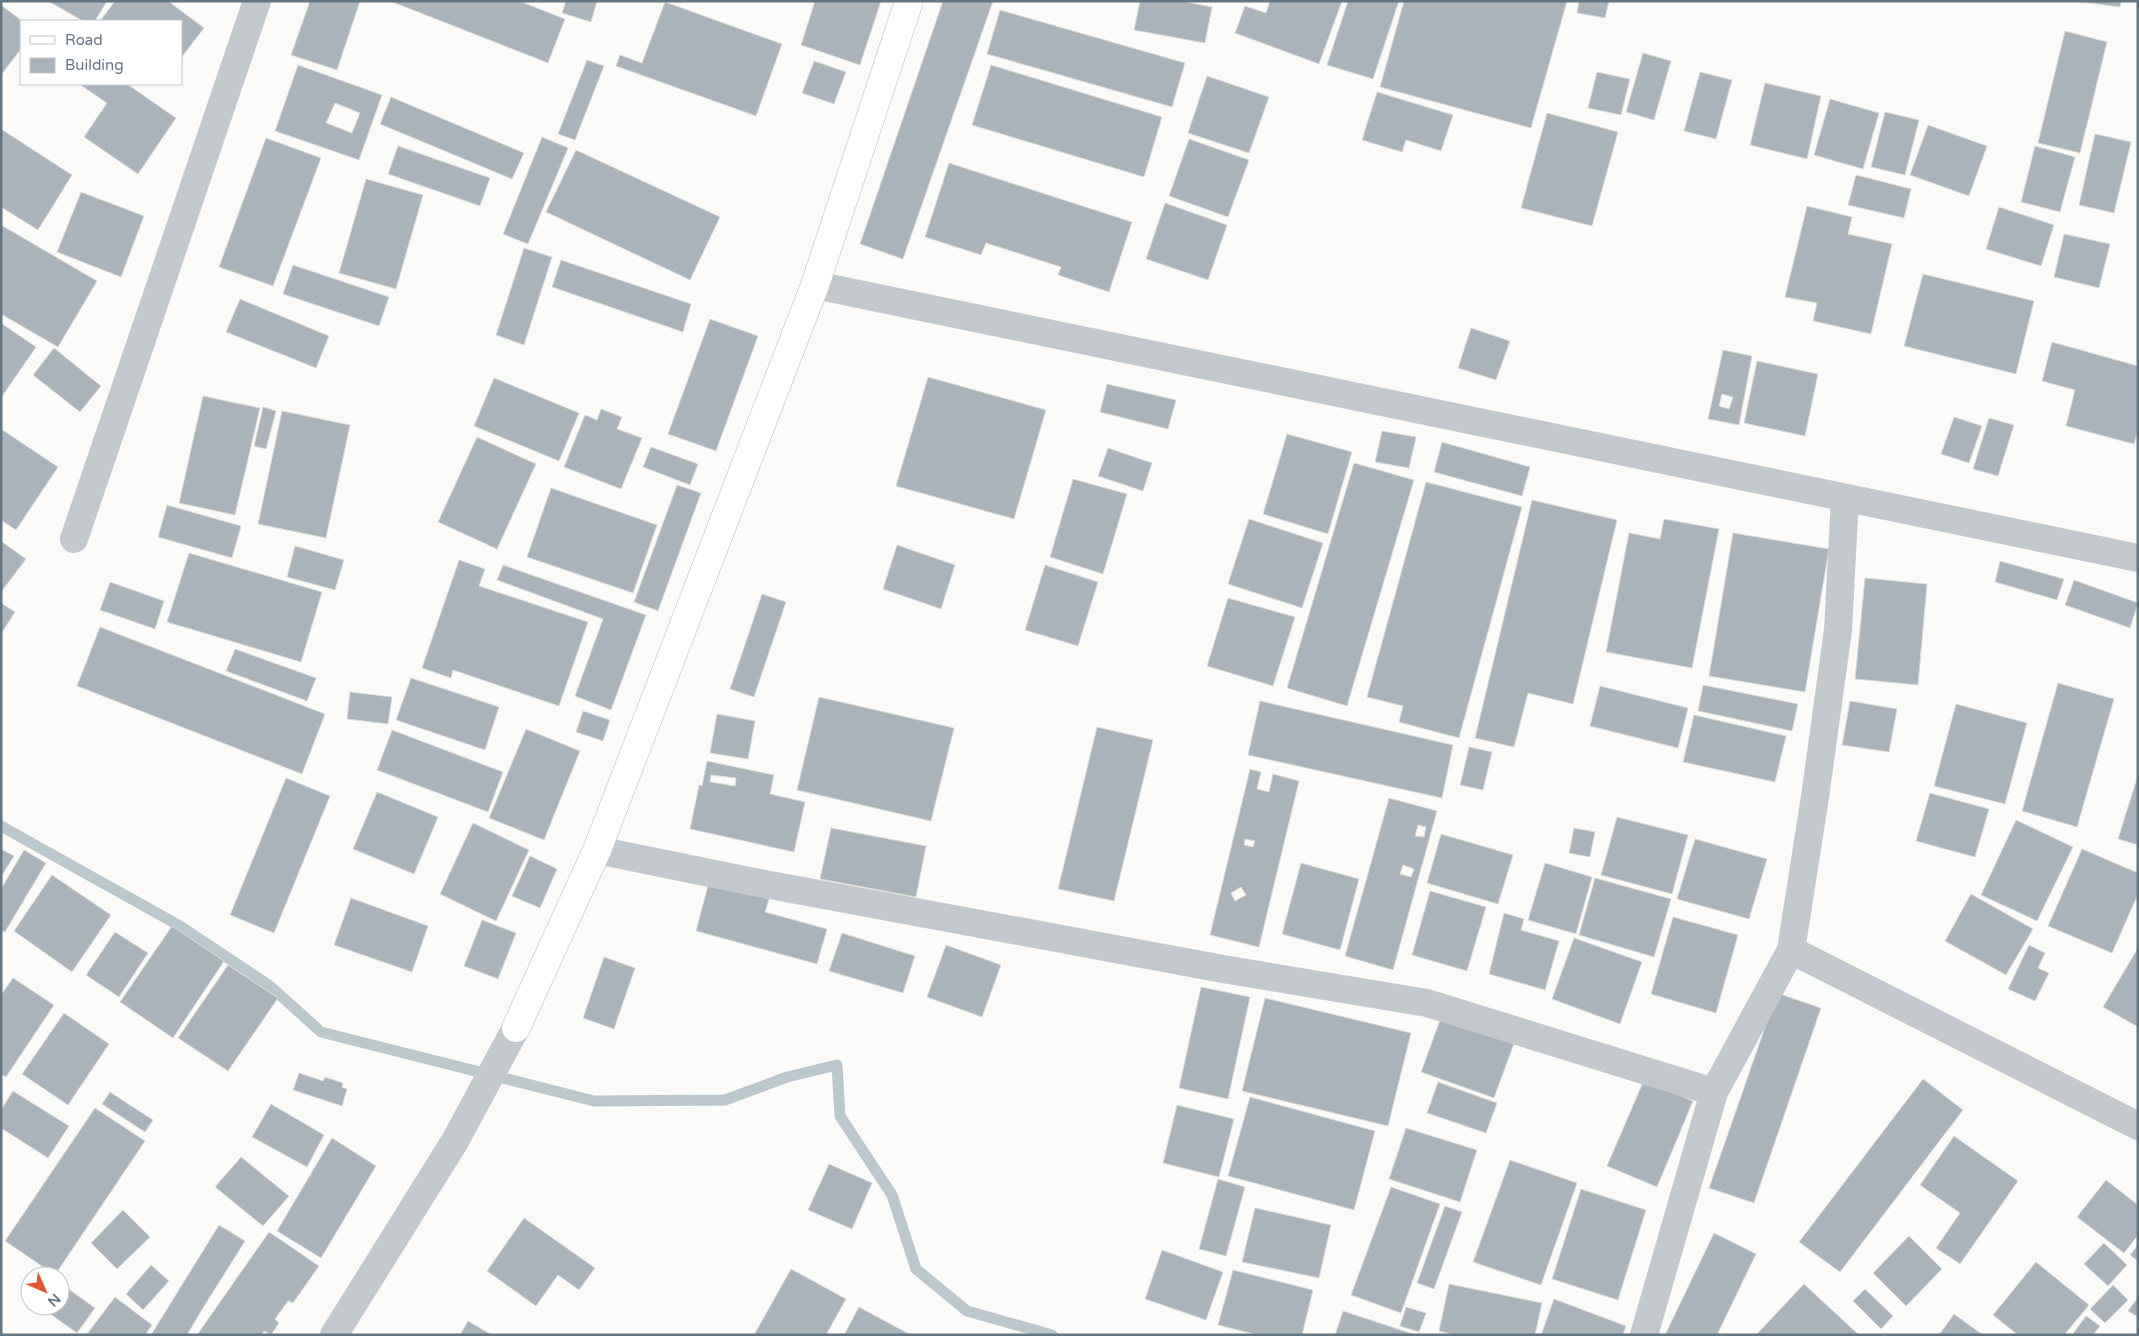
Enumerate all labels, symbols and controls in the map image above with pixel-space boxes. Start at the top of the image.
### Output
legend [20,20,182,85]
text: Road [65,31,103,49]
text: Building [65,56,124,74]
north arrow [20,1266,70,1316]
text: N [44,1290,64,1310]

